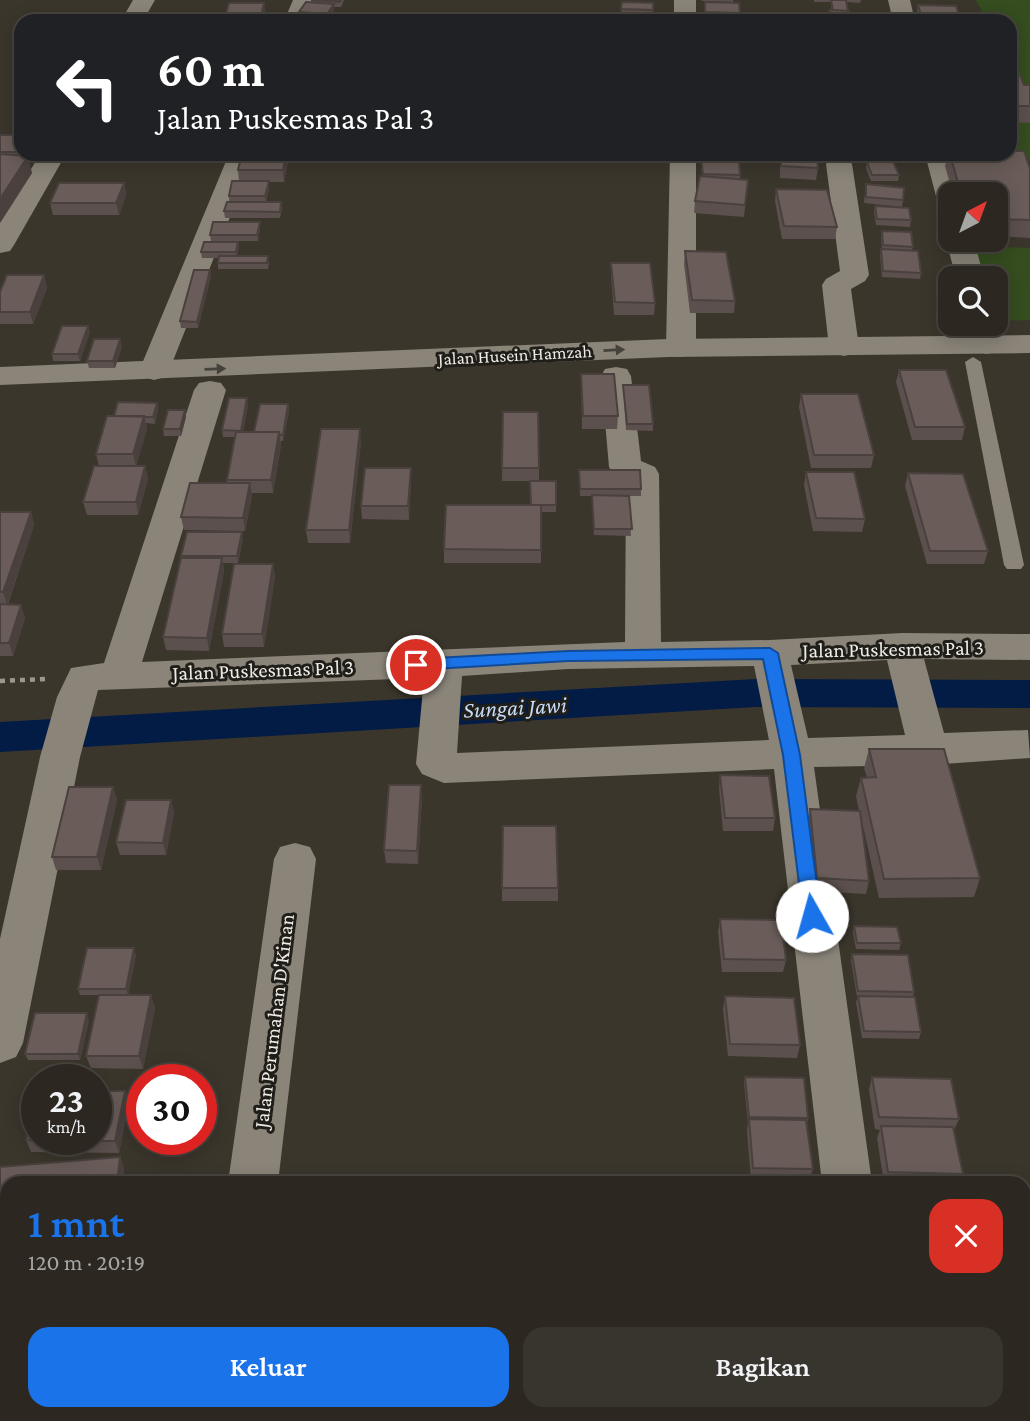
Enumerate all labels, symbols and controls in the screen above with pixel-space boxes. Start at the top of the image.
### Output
icon: left [42,42,133,133]
text: 60 m [157,42,264,97]
text: Jalan Puskesmas Pal 3 [157,100,434,136]
north arrow [938,182,1008,252]
map controls [938,182,1008,336]
button: search [938,266,1008,336]
street label: Jalan Husein Hamzah [436,341,593,369]
one-way arrow [603,345,625,356]
one-way arrow [204,363,226,375]
pin [386,635,446,695]
street label: Jalan Puskesmas Pal 3 [800,635,984,663]
icon: arrive [397,646,435,684]
street label: Jalan Puskesmas Pal 3 [170,655,354,685]
water label: Sungai Jawi [462,691,568,723]
position arrow [775,879,849,953]
street label: Jalan Perumahan D'Kinan [249,912,299,1132]
speed limit sign: 30 [126,1064,217,1155]
text: 23 [49,1081,84,1120]
text: km/h [47,1117,86,1137]
text: 1 mnt [28,1199,124,1246]
button: close [929,1199,1003,1273]
text: 120 m · 20:19 [28,1249,145,1275]
button: Keluar [28,1327,509,1407]
button: Bagikan [523,1327,1003,1407]

